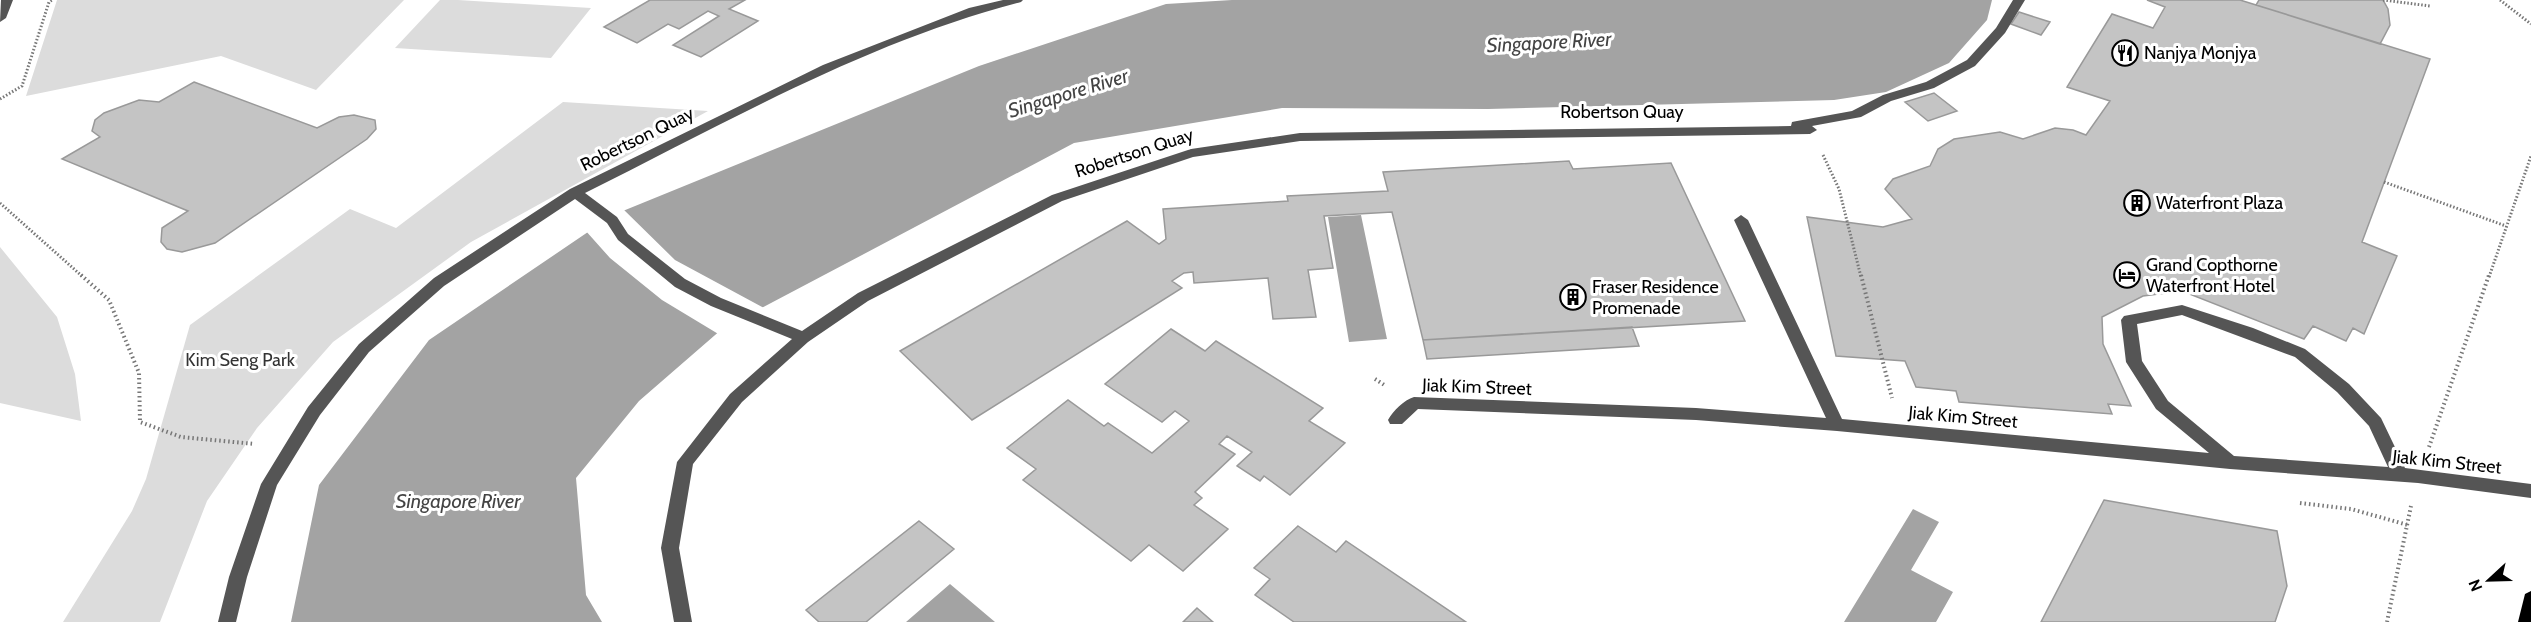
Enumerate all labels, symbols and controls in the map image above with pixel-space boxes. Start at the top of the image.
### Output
water label: Singapore River [1486,27,1613,57]
restaurant icon: Nanjya Monjya [2110,38,2140,68]
place label: Nanjya Monjya [2144,42,2257,64]
water label: Singapore River [1005,63,1132,123]
street label: Robertson Quay [1560,101,1684,123]
street label: Robertson Quay [577,102,697,176]
street label: Robertson Quay [1072,123,1196,183]
building icon: Waterfront Plaza [2122,188,2152,218]
place label: Waterfront Plaza [2156,192,2284,214]
place label: Grand Copthorne Waterfront Hotel [2146,254,2278,297]
hotel icon: Grand Copthorne Waterfront Hotel [2112,260,2142,290]
place label: Fraser Residence Promenade [1592,276,1719,319]
building icon: Fraser Residence Promenade [1558,282,1588,312]
park label: Kim Seng Park [185,349,296,371]
street label: Jiak Kim Street [1421,374,1532,400]
street label: Jiak Kim Street [1906,401,2019,433]
street label: Jiak Kim Street [2390,445,2503,479]
water label: Singapore River [396,489,521,513]
north arrow [2459,550,2519,610]
text: N [2465,577,2486,594]

